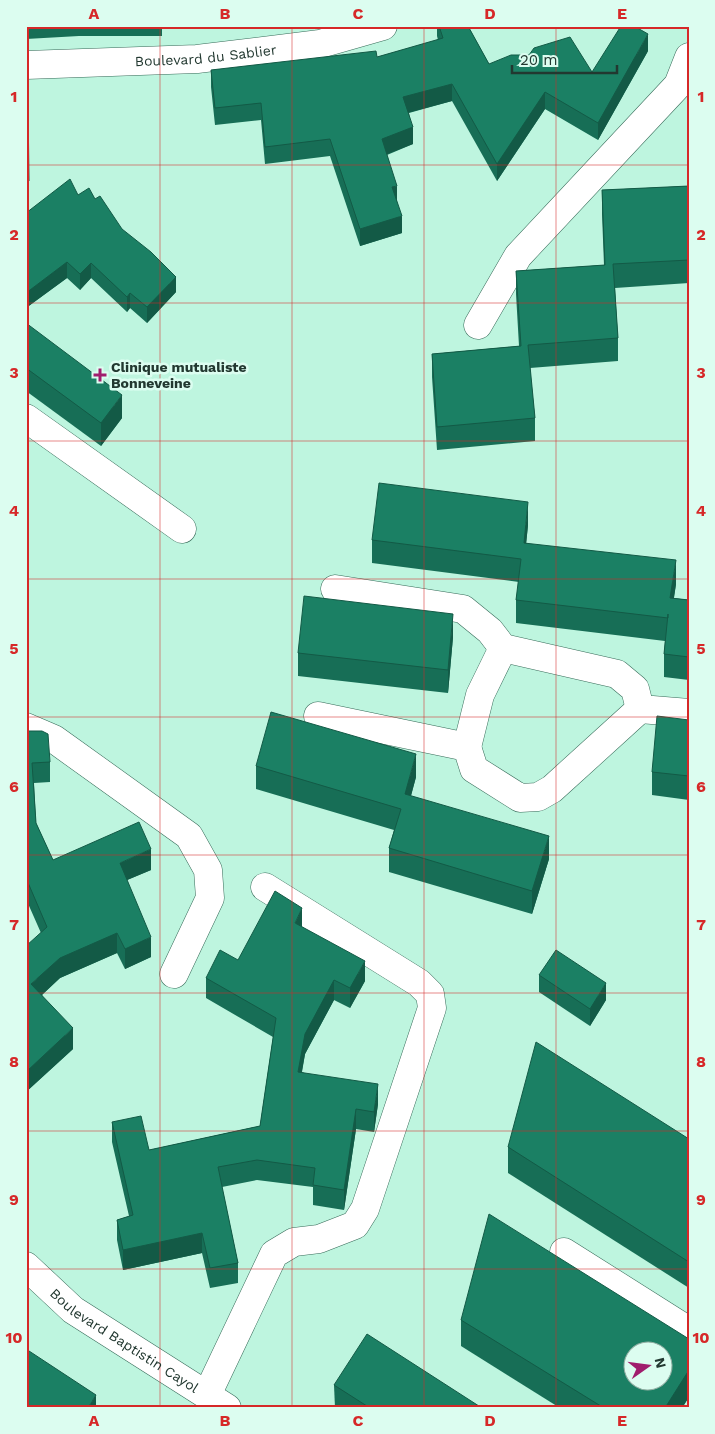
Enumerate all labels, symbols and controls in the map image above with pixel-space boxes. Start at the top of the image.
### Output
text: A [89,4,100,23]
text: B [220,4,231,23]
text: C [353,4,364,23]
text: D [484,4,496,23]
text: E [617,4,627,23]
street label: Boulevard du Sablier [135,41,278,69]
scale bar [512,42,618,74]
text: 20 m [520,51,558,69]
text: 1 [11,87,17,106]
text: 1 [698,87,704,106]
text: 2 [9,225,19,244]
text: 2 [696,225,706,244]
place label: Clinique mutualiste Bonneveine [111,359,247,391]
text: 3 [9,363,19,382]
text: 3 [696,363,706,382]
marker: Clinique mutualiste Bonneveine [93,368,107,382]
text: 4 [9,501,19,520]
text: 4 [696,501,706,520]
text: 5 [9,639,19,658]
text: 5 [696,639,706,658]
text: 6 [9,777,19,796]
text: 6 [696,777,706,796]
text: 7 [9,915,19,934]
text: 7 [696,915,706,934]
text: 8 [9,1052,19,1071]
text: 8 [696,1052,706,1071]
text: 9 [9,1190,19,1209]
text: 9 [696,1190,706,1209]
street label: Boulevard Baptistin Cayol [47,1285,202,1396]
text: 10 [5,1328,23,1347]
text: 10 [692,1328,710,1347]
north arrow [622,1342,672,1392]
text: N [652,1356,670,1370]
text: A [89,1411,100,1430]
text: B [220,1411,231,1430]
text: C [353,1411,364,1430]
text: D [484,1411,496,1430]
text: E [617,1411,627,1430]

